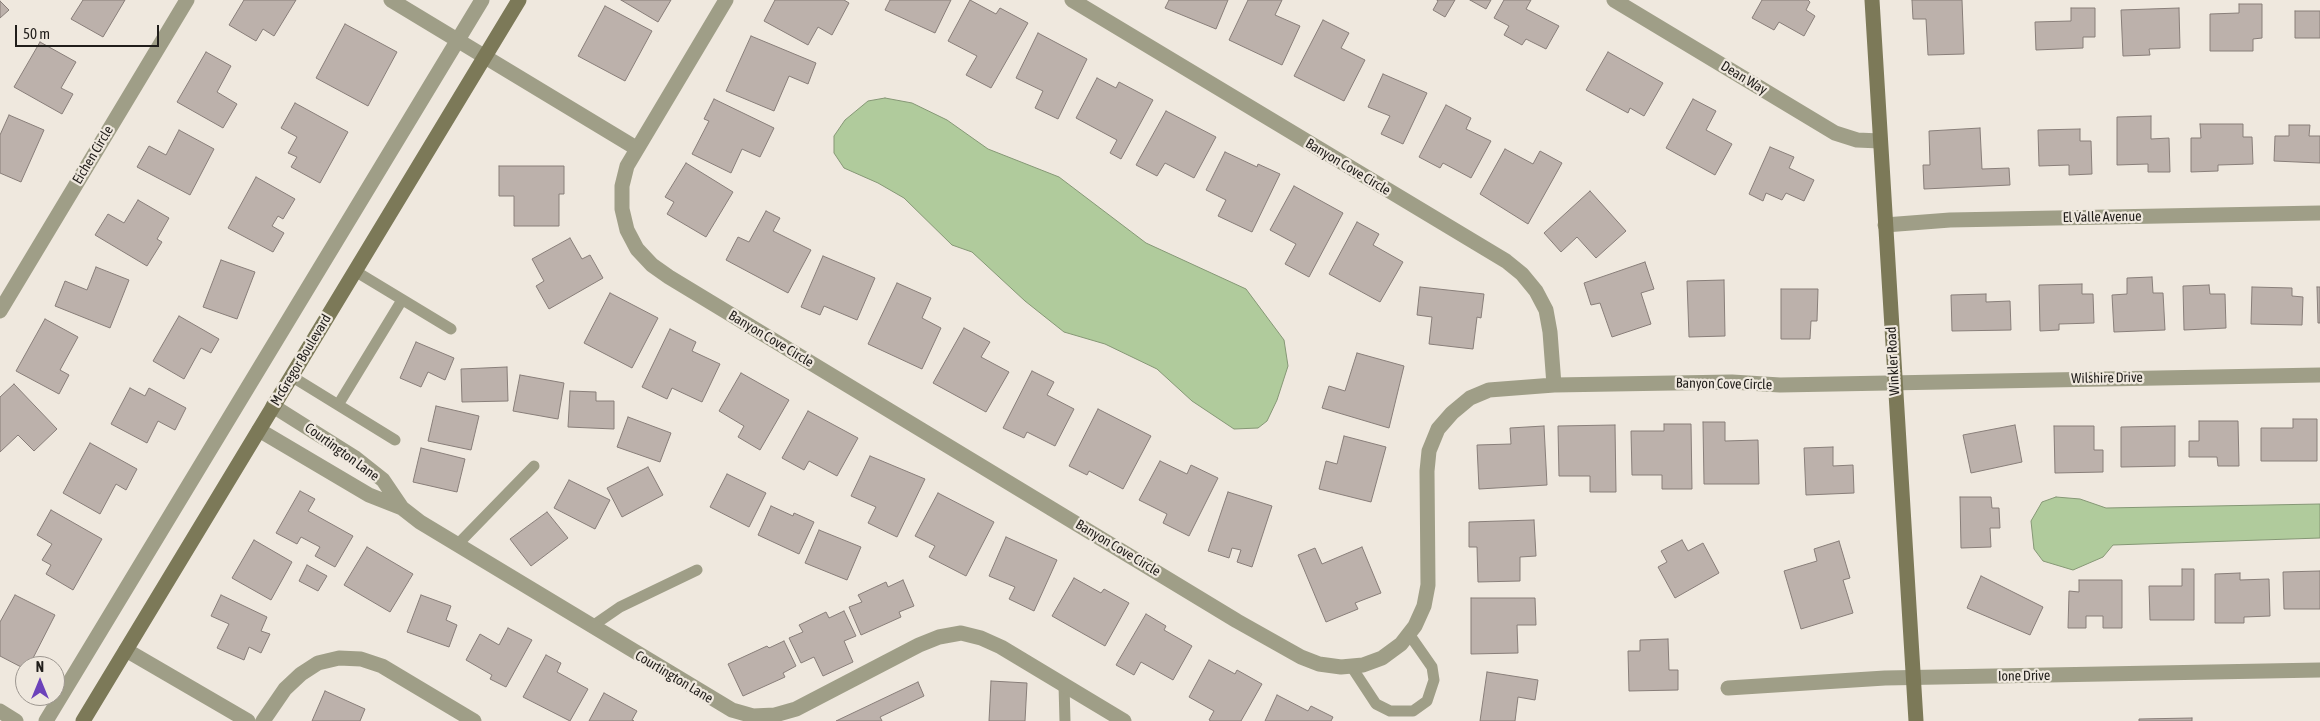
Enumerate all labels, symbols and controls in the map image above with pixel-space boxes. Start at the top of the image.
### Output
scale bar [18,15,161,47]
text: 50 m [23,25,50,42]
street label: Dean Way [1718,58,1770,98]
street label: Eichen Circle [69,123,117,187]
street label: Banyon Cove Circle [1302,135,1394,199]
street label: El Valle Avenue [2062,208,2142,226]
street label: Banyon Cove Circle [725,307,817,371]
street label: McGregor Boulevard [267,311,335,409]
street label: Winkler Road [1883,326,1903,396]
street label: Wilshire Drive [2071,369,2143,387]
street label: Banyon Cove Circle [1676,375,1772,393]
street label: Courtington Lane [301,419,383,485]
street label: Banyon Cove Circle [1072,516,1164,580]
street label: Courtington Lane [632,647,716,707]
north arrow [15,656,65,706]
text: N [36,659,44,675]
street label: Ione Drive [1998,667,2050,685]

